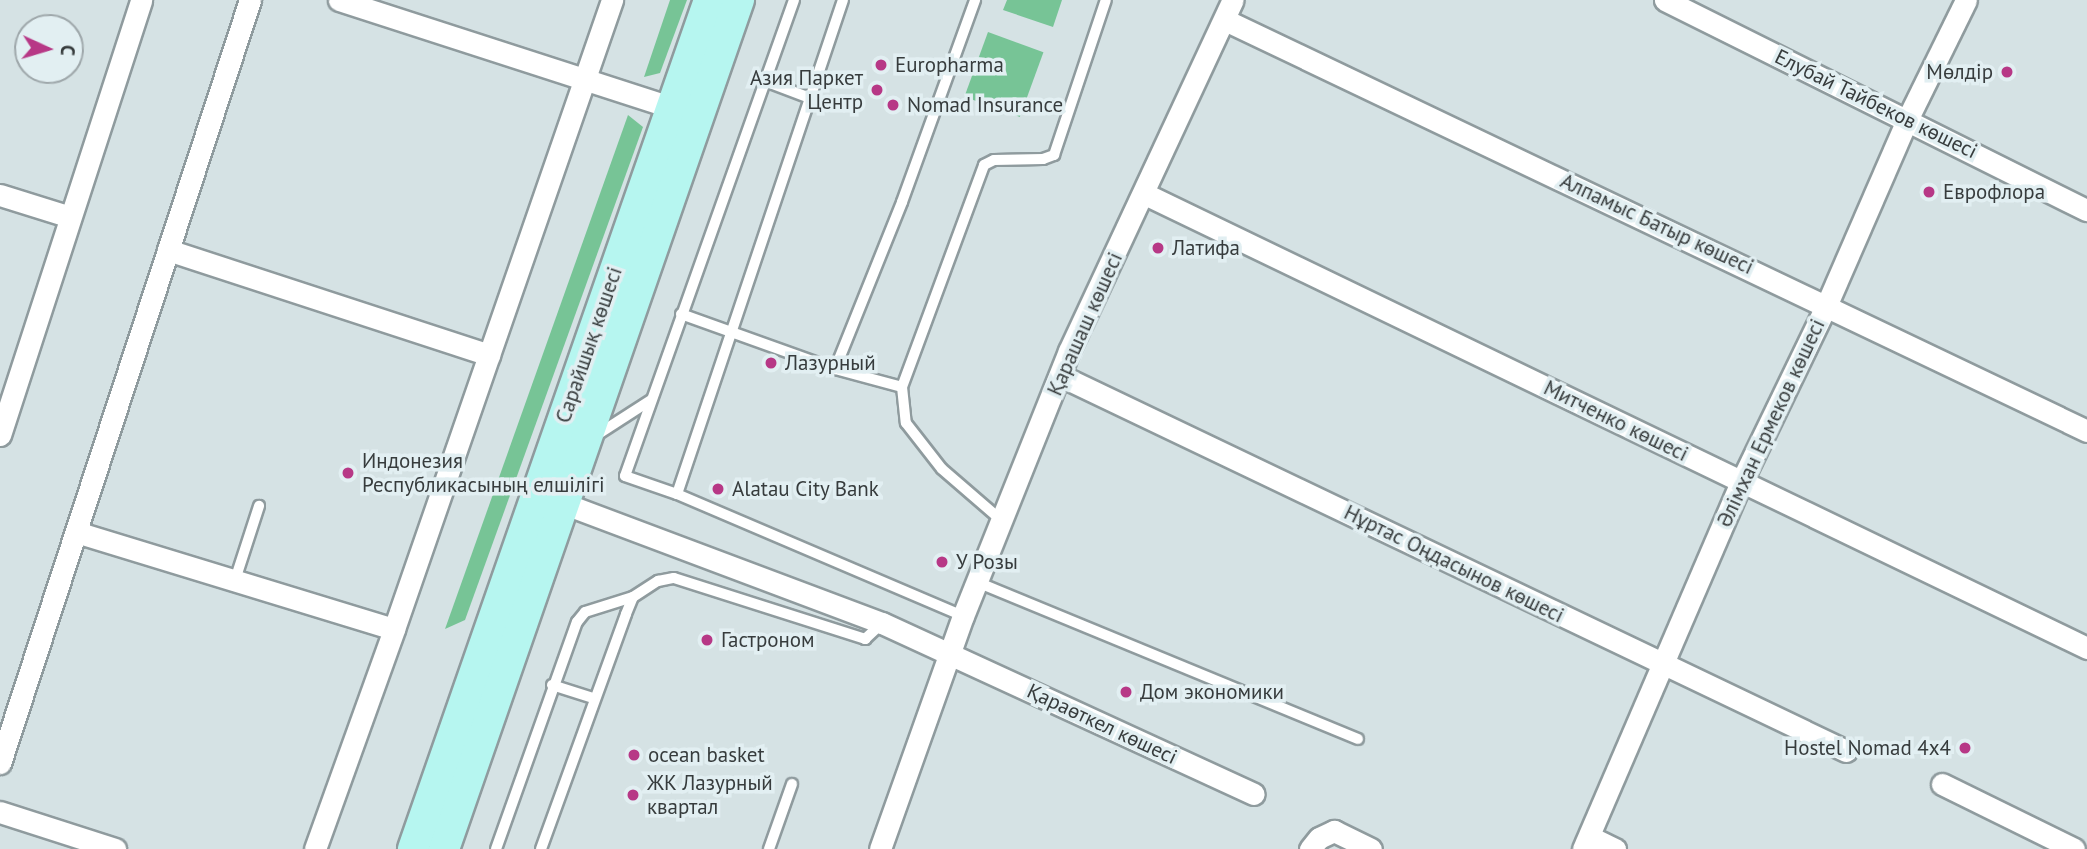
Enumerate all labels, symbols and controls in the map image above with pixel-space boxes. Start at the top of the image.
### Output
north arrow [14,14,84,84]
text: С [56,44,80,56]
street label: Елубай Тайбеков көшесі [1770,44,1982,164]
place label: Europharma [895,52,1004,78]
marker: Europharma [873,57,889,73]
place label: Мөлдір [1926,59,1993,85]
marker: Мөлдір [1999,64,2015,80]
place label: Азия Паркет Центр [750,65,863,115]
marker: Азия Паркет Центр [869,82,885,98]
place label: Nomad Insurance [907,92,1063,118]
marker: Nomad Insurance [885,97,901,113]
street label: Алпамыс Батыр көшесі [1556,168,1758,280]
place label: Еврофлора [1943,179,2045,205]
marker: Еврофлора [1921,184,1937,200]
place label: Латифа [1172,235,1240,261]
marker: Латифа [1150,240,1166,256]
street label: Қарашаш көшесі [1042,248,1128,400]
street label: Сарайшық көшесі [551,264,627,426]
street label: Әлімхан Ермеков көшесі [1712,315,1830,531]
place label: Лазурный [785,350,876,376]
marker: Лазурный [763,355,779,371]
street label: Митченко көшесі [1540,375,1692,467]
place label: Индонезия Республикасының елшілігі [362,448,605,498]
marker: Индонезия Республикасының елшілігі [340,465,356,481]
place label: Alatau City Bank [732,476,880,502]
marker: Alatau City Bank [710,481,726,497]
street label: Нұртас Оңдасынов көшесі [1340,500,1568,628]
place label: У Розы [956,549,1019,575]
marker: У Розы [934,554,950,570]
place label: Гастроном [721,627,815,653]
marker: Гастроном [699,632,715,648]
street label: Қараөткел көшесі [1023,678,1181,770]
place label: Дом экономики [1140,679,1284,705]
marker: Дом экономики [1118,684,1134,700]
place label: Hostel Nomad 4x4 [1784,735,1951,761]
marker: Hostel Nomad 4x4 [1957,740,1973,756]
place label: ocean basket [648,742,765,768]
marker: ocean basket [626,747,642,763]
place label: ЖК Лазурный квартал [647,770,773,820]
marker: ЖК Лазурный квартал [625,787,641,803]

